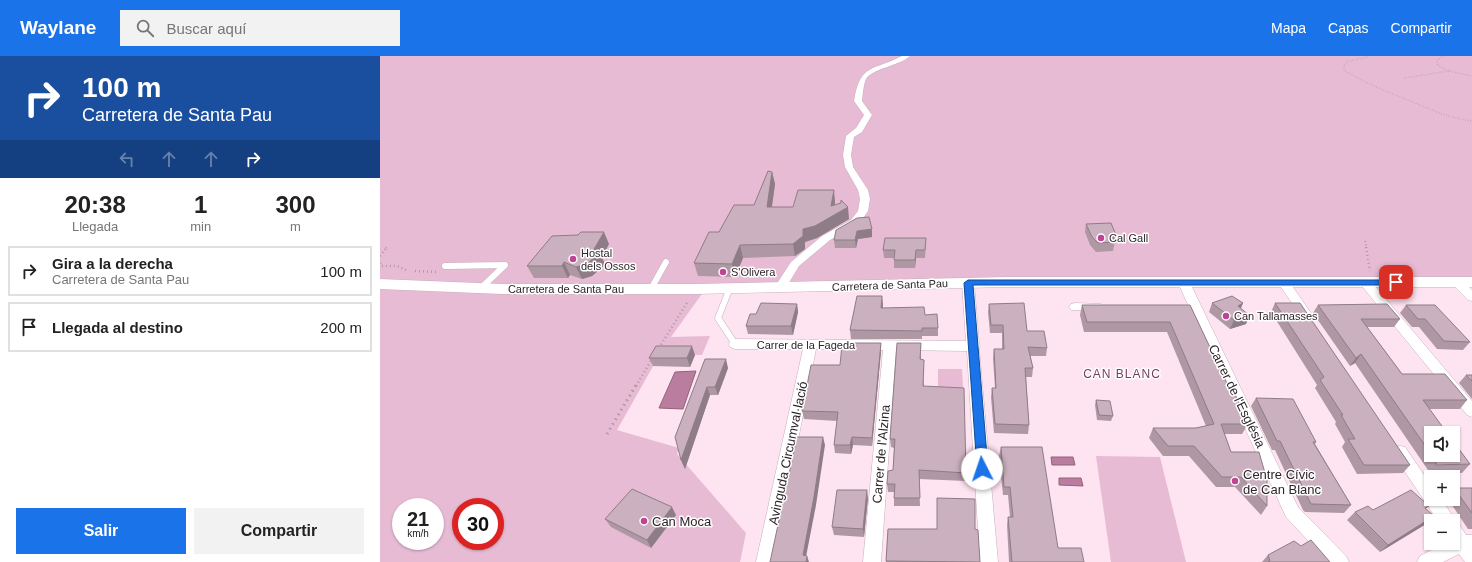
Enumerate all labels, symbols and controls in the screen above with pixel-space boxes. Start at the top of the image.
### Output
search box [120,10,400,46]
text: Waylane [20,17,96,38]
icon: search [134,17,156,39]
text: Buscar aquí [166,20,246,37]
text: Mapa [1271,20,1306,36]
text: Capas [1328,20,1369,36]
text: Compartir [1391,20,1452,36]
icon: right [16,72,68,124]
text: 100 m [82,72,161,103]
text: Carretera de Santa Pau [82,105,272,125]
icon: left [116,148,138,170]
icon: ahead [158,148,180,170]
icon: ahead [200,148,222,170]
icon: right [242,148,264,170]
text: 20:38 [64,191,126,218]
text: 1 [194,191,207,218]
text: 300 [276,191,316,218]
text: Llegada [72,219,118,234]
text: min [190,219,211,234]
text: m [290,219,301,234]
place label: Cal Gall [1109,232,1148,244]
marker: Cal Gall [1096,233,1106,243]
place label: Hostal dels Ossos [581,247,636,272]
marker: Hostal dels Ossos [568,254,578,264]
text: Gira a la derecha [52,255,173,272]
icon: right [18,260,40,282]
text: 100 m [320,263,362,280]
pin [1379,265,1413,299]
place label: S'Olivera [731,266,776,278]
marker: S'Olivera [718,267,728,277]
icon: arrive [1385,271,1407,293]
text: Carretera de Santa Pau [52,272,189,287]
street label: Carretera de Santa Pau [832,277,948,293]
street label: Carretera de Santa Pau [508,283,624,295]
place label: Can Tallamasses [1234,310,1318,322]
marker: Can Tallamasses [1221,311,1231,321]
icon: arrive [18,316,40,338]
text: Llegada al destino [52,319,183,336]
text: 200 m [320,319,362,336]
street label: Carrer de la Fageda [757,339,856,351]
street label: Carrer de l'Església [1205,342,1269,451]
district label: CAN BLANC [1083,367,1161,381]
street label: Avinguda Circumval·lació [765,380,811,526]
street label: Carrer de l'Alzina [869,403,893,504]
map controls [1424,426,1460,550]
button: sound [1424,426,1460,462]
position arrow [961,448,1003,490]
place label: Centre Cívic de Can Blanc [1243,467,1322,497]
button: + [1424,470,1460,506]
marker: Centre Cívic de Can Blanc [1230,476,1240,486]
speed limit sign: 30 [452,498,504,550]
button: Salir [16,508,186,554]
button: Compartir [194,508,364,554]
text: 21 [407,508,429,530]
place label: Can Moca [652,514,712,529]
button: − [1424,514,1460,550]
marker: Can Moca [639,516,649,526]
text: km/h [407,528,429,539]

